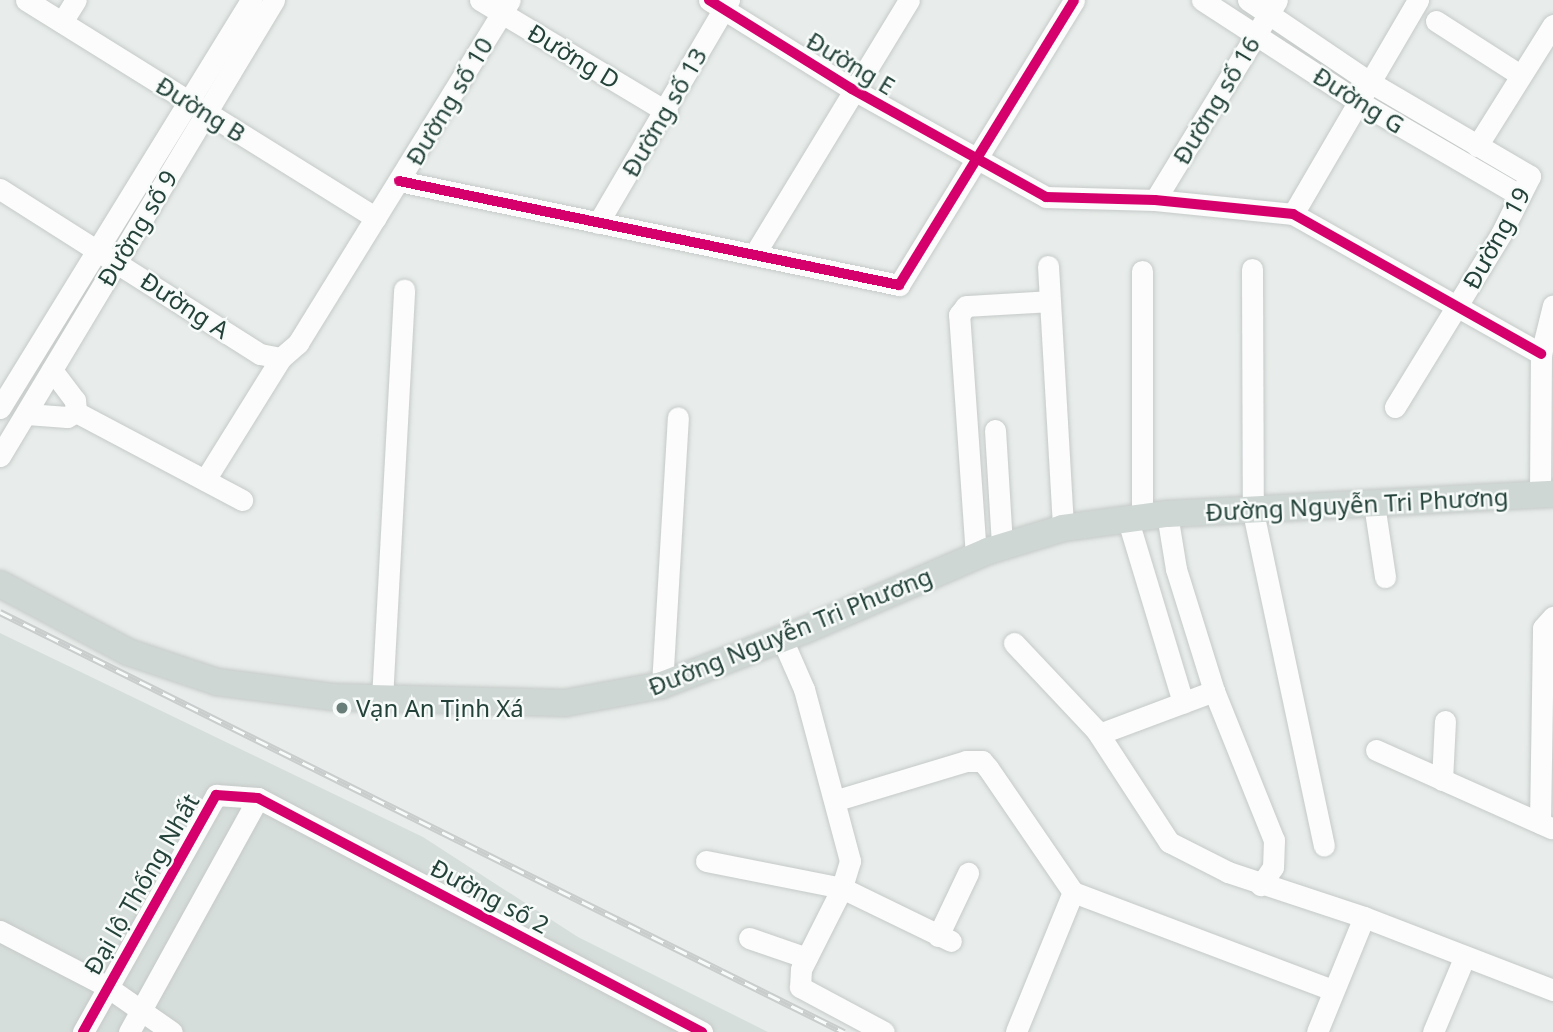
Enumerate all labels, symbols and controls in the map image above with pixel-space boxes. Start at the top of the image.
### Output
street label: Đường D [523,17,625,95]
street label: Đường E [802,26,900,100]
street label: Đường số 16 [1167,31,1265,169]
street label: Đường số 10 [400,32,498,170]
street label: Đường số 13 [616,42,712,182]
street label: Đường G [1308,61,1410,139]
street label: Đường B [151,70,251,148]
street label: Đường số 9 [91,165,183,291]
street label: Đường 19 [1456,182,1536,294]
street label: Đường A [135,266,235,344]
street label: Đường Nguyễn Tri Phương [1205,482,1509,526]
street label: Đường Nguyễn Tri Phương [644,561,936,701]
place label: Vạn An Tịnh Xá [356,694,524,722]
marker: Vạn An Tịnh Xá [334,700,350,716]
street label: Đại lộ Thống Nhất [78,788,204,980]
street label: Đường số 2 [426,853,554,939]

